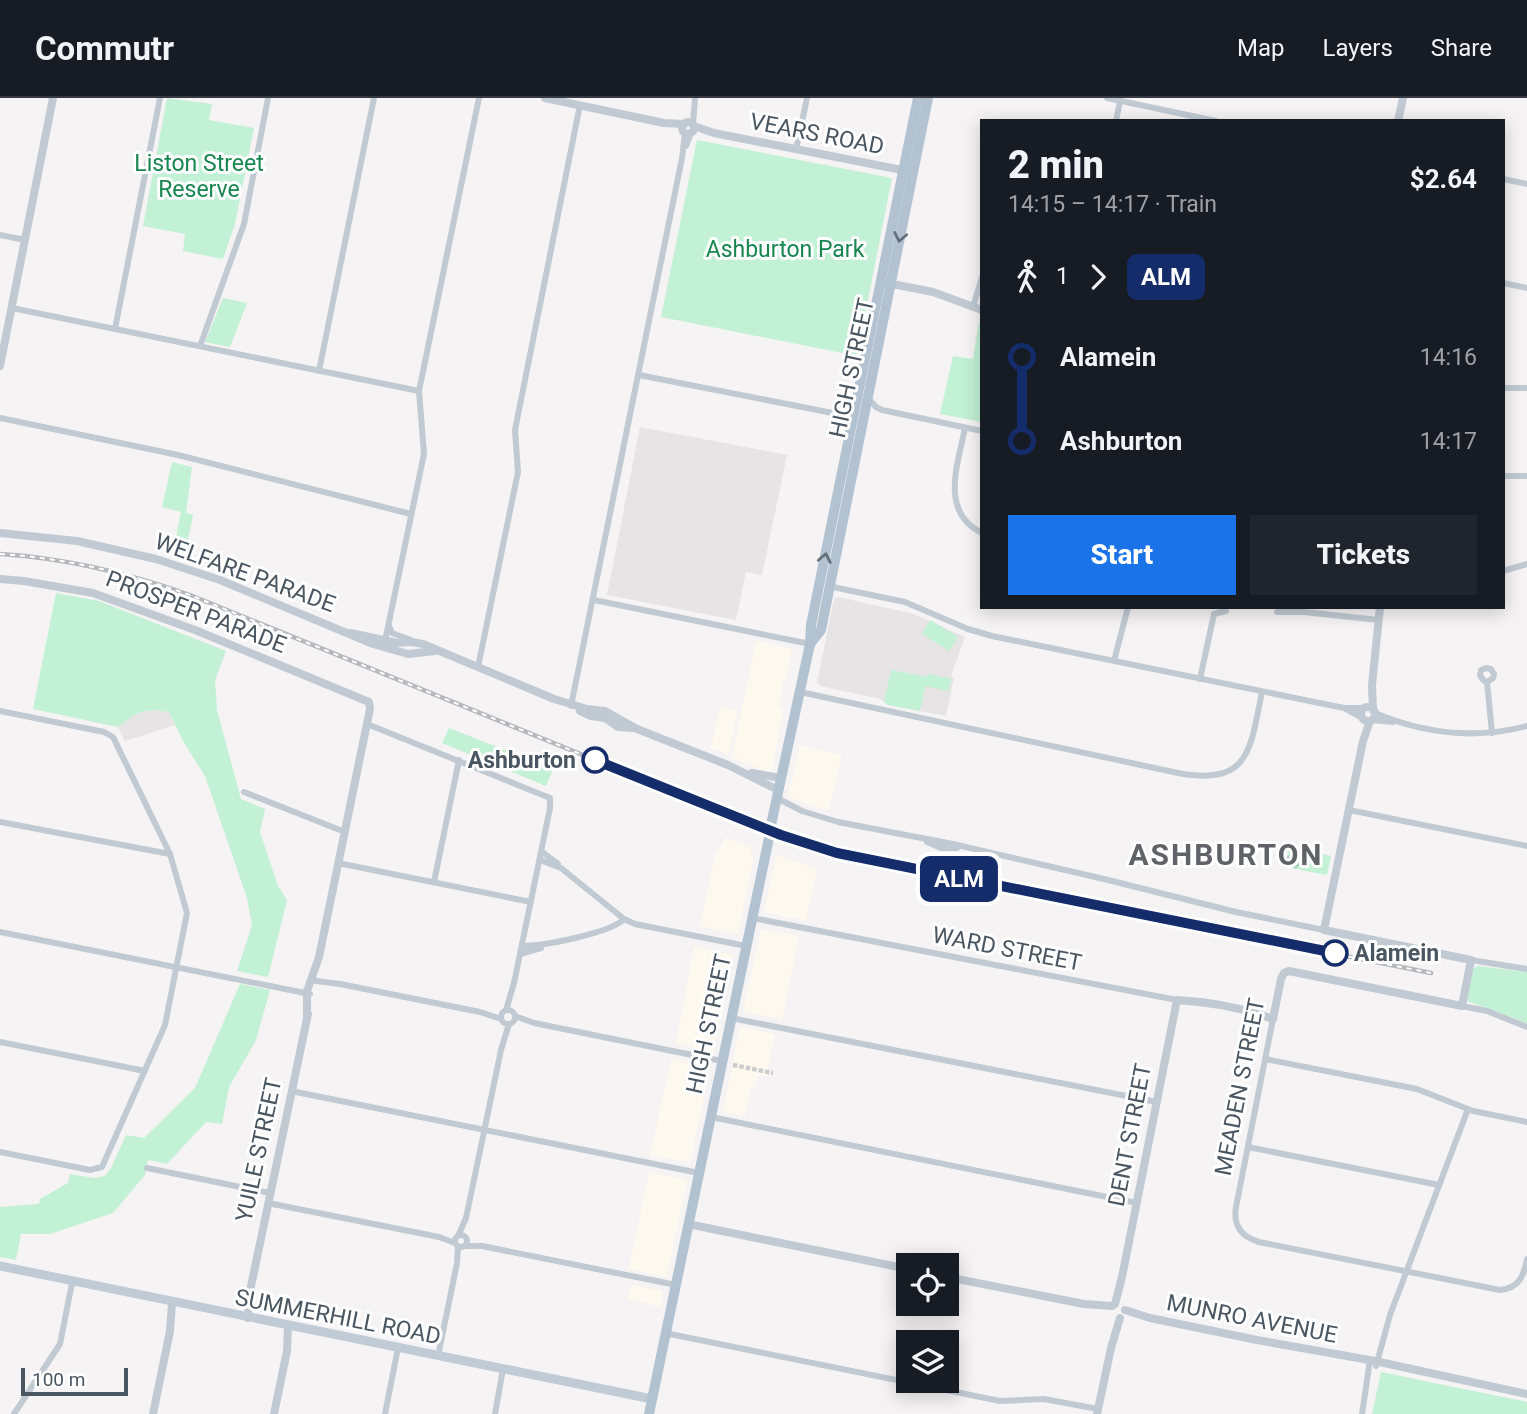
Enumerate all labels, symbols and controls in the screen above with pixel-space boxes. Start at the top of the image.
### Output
text: Commutr [35,29,174,68]
text: Map [1237,34,1285,62]
text: Layers [1323,34,1393,62]
text: Share [1431,34,1492,62]
street label: VEARS ROAD [748,108,886,160]
text: 2 min [1008,143,1104,187]
park label: Liston Street Reserve [134,150,264,203]
text: $2.64 [1410,164,1477,194]
text: 14:15 – 14:17 · Train [1008,191,1217,218]
one-way arrow [894,231,909,243]
park label: Ashburton Park [706,236,865,263]
icon: walk [1008,258,1046,296]
icon: forward [1079,258,1117,296]
text: 1 [1056,263,1069,290]
text: ALM [1141,263,1191,291]
street label: HIGH STREET [824,295,880,440]
text: Alamein [1060,342,1156,372]
text: 14:16 [1420,344,1477,371]
text: Ashburton [1060,426,1182,456]
text: 14:17 [1420,428,1477,455]
button: Start [1008,515,1236,595]
button: Tickets [1250,515,1477,595]
street label: WELFARE PARADE [151,528,339,618]
one-way arrow [816,552,831,564]
street label: PROSPER PARADE [102,565,290,659]
place label: Ashburton [468,747,576,774]
marker: Ashburton [582,747,608,773]
district label: ASHBURTON [1128,837,1324,872]
line badge: ALM [919,856,999,902]
text: ALM [934,865,984,893]
street label: WARD STREET [930,921,1084,977]
marker: Alamein [1322,940,1348,966]
place label: Alamein [1354,940,1439,967]
street label: HIGH STREET [681,951,737,1096]
street label: MEADEN STREET [1210,996,1270,1178]
street label: DENT STREET [1103,1061,1157,1209]
street label: YUILE STREET [231,1075,288,1225]
map controls [896,1253,959,1393]
button: locate [896,1253,959,1316]
street label: SUMMERHILL ROAD [233,1284,443,1350]
street label: MUNRO AVENUE [1164,1289,1340,1349]
button: layers [896,1330,959,1393]
scale bar [21,1365,128,1397]
text: 100 m [32,1368,85,1391]

